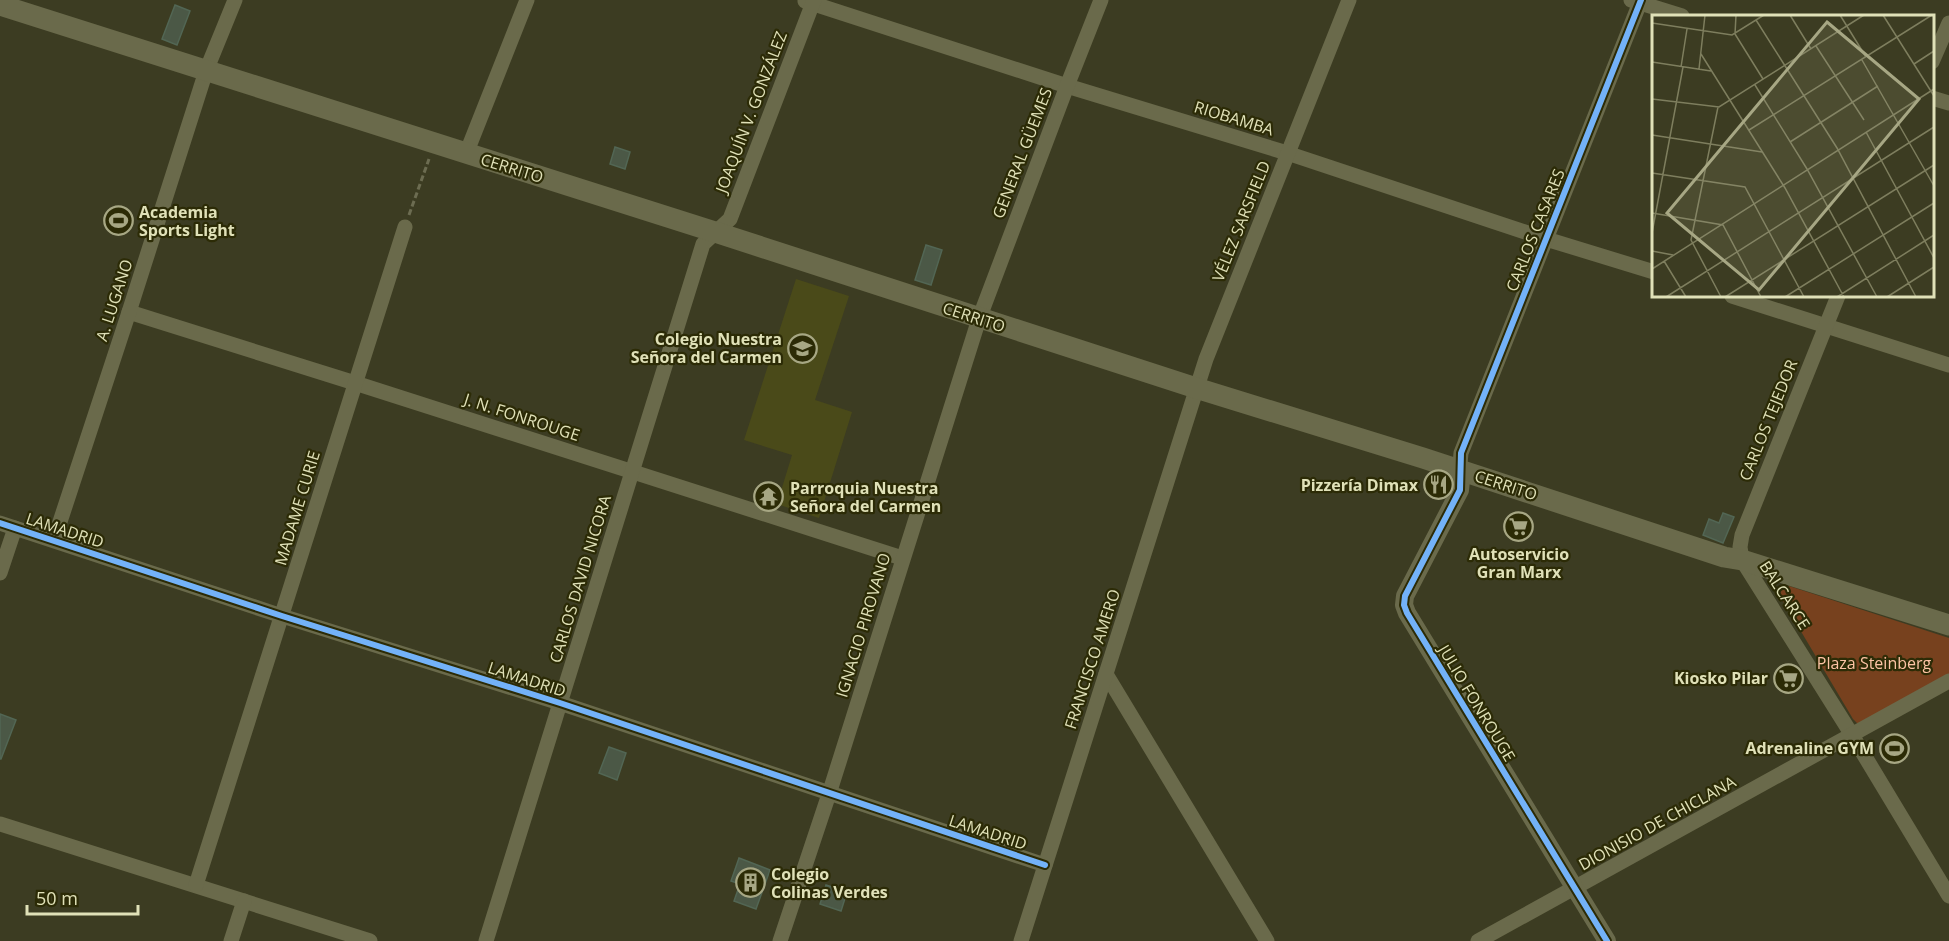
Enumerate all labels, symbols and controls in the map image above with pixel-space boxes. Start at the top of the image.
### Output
inset map [1652,15,1934,297]
street label: JOAQUÍN V. GONZÁLEZ [709,28,792,198]
street label: GENERAL GÜEMES [987,84,1057,221]
street label: RIOBAMBA [1192,95,1277,141]
street label: CERRITO [478,148,546,188]
street label: VÉLEZ SARSFIELD [1207,157,1275,285]
street label: CARLOS CASARES [1500,165,1570,295]
place label: Academia Sports Light [139,201,235,241]
sports icon: Academia Sports Light [102,205,134,237]
street label: A. LUGANO [90,256,138,344]
street label: CERRITO [940,297,1008,337]
place label: Colegio Nuestra Señora del Carmen [631,328,782,368]
school or university icon: Colegio Nuestra Señora del Carmen [787,332,819,364]
street label: CARLOS TEJEDOR [1734,356,1802,484]
street label: J. N. FONROUGE [459,387,583,446]
street label: MADAME CURIE [269,448,325,568]
street label: CERRITO [1472,465,1540,505]
restaurant icon: Pizzería Dimax [1423,469,1455,501]
place label: Pizzería Dimax [1301,474,1419,496]
place label: Parroquia Nuestra Señora del Carmen [790,477,941,517]
temple icon: Parroquia Nuestra Señora del Carmen [753,481,785,513]
street label: CARLOS DAVID NICORA [544,492,616,666]
street label: LAMADRID [23,507,107,553]
supermarket icon: Autoservicio Gran Marx [1503,510,1535,542]
place label: Autoservicio Gran Marx [1469,543,1569,583]
street label: IGNACIO PIROVANO [831,550,895,700]
street label: BALCARCE [1755,556,1815,634]
street label: FRANCISCO AMERO [1059,586,1125,732]
street label: JULIO FONROUGE [1432,639,1521,766]
park label: Plaza Steinberg [1817,652,1932,674]
street label: LAMADRID [485,656,569,702]
supermarket icon: Kiosko Pilar [1773,662,1805,694]
place label: Kiosko Pilar [1674,667,1768,689]
sports icon: Adrenaline GYM [1879,732,1911,764]
place label: Adrenaline GYM [1745,737,1874,759]
street label: DIONISIO DE CHICLANA [1574,770,1740,875]
street label: LAMADRID [946,809,1030,855]
place label: Colegio Colinas Verdes [771,863,888,903]
building icon: Colegio Colinas Verdes [734,867,766,899]
scale bar [27,878,138,916]
text: 50 m [36,886,78,910]

